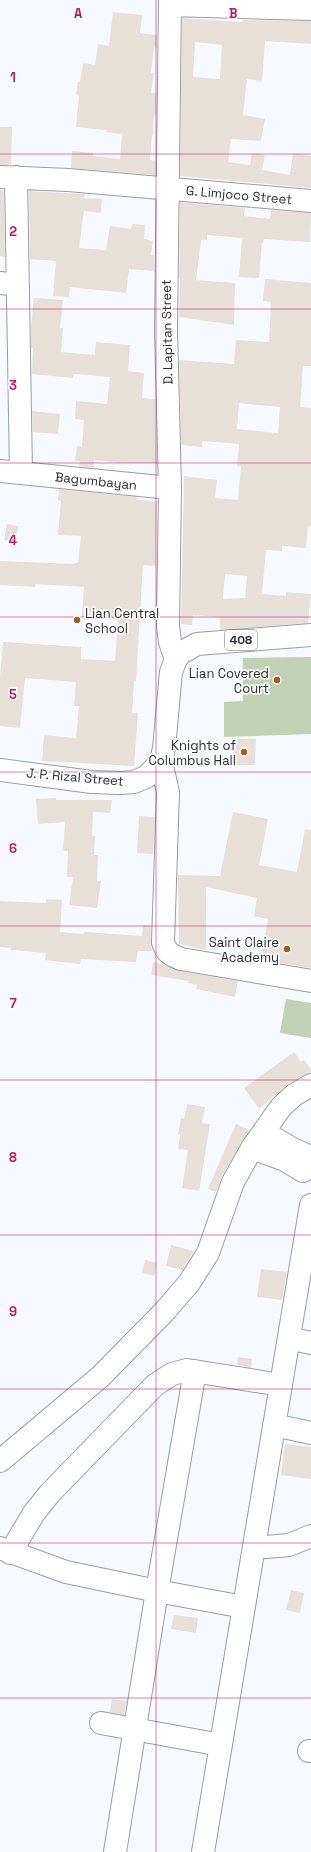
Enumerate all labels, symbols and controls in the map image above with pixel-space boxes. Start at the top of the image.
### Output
text: A [74,5,83,22]
text: B [229,5,238,22]
text: 1 [10,69,16,86]
street label: G. Limjoco Street [185,182,293,208]
text: 2 [9,223,17,240]
street label: D. Lapitan Street [158,279,176,385]
text: 3 [9,377,17,394]
street label: Bagumbayan [54,468,138,494]
text: 4 [9,532,17,549]
place label: Lian Central School [85,605,159,637]
marker: Lian Central School [72,615,82,625]
road number: 408 [225,630,257,650]
place label: Lian Covered Court [189,665,269,697]
marker: Lian Covered Court [272,675,282,685]
text: 5 [9,686,17,703]
place label: Knights of Columbus Hall [148,737,236,769]
marker: Knights of Columbus Hall [239,747,249,757]
street label: J. P. Rizal Street [26,764,124,790]
text: 6 [9,840,17,857]
place label: Saint Claire Academy [209,934,279,966]
marker: Saint Claire Academy [282,944,292,954]
text: 7 [9,995,17,1012]
text: 8 [9,1149,17,1166]
text: 9 [9,1303,17,1320]

